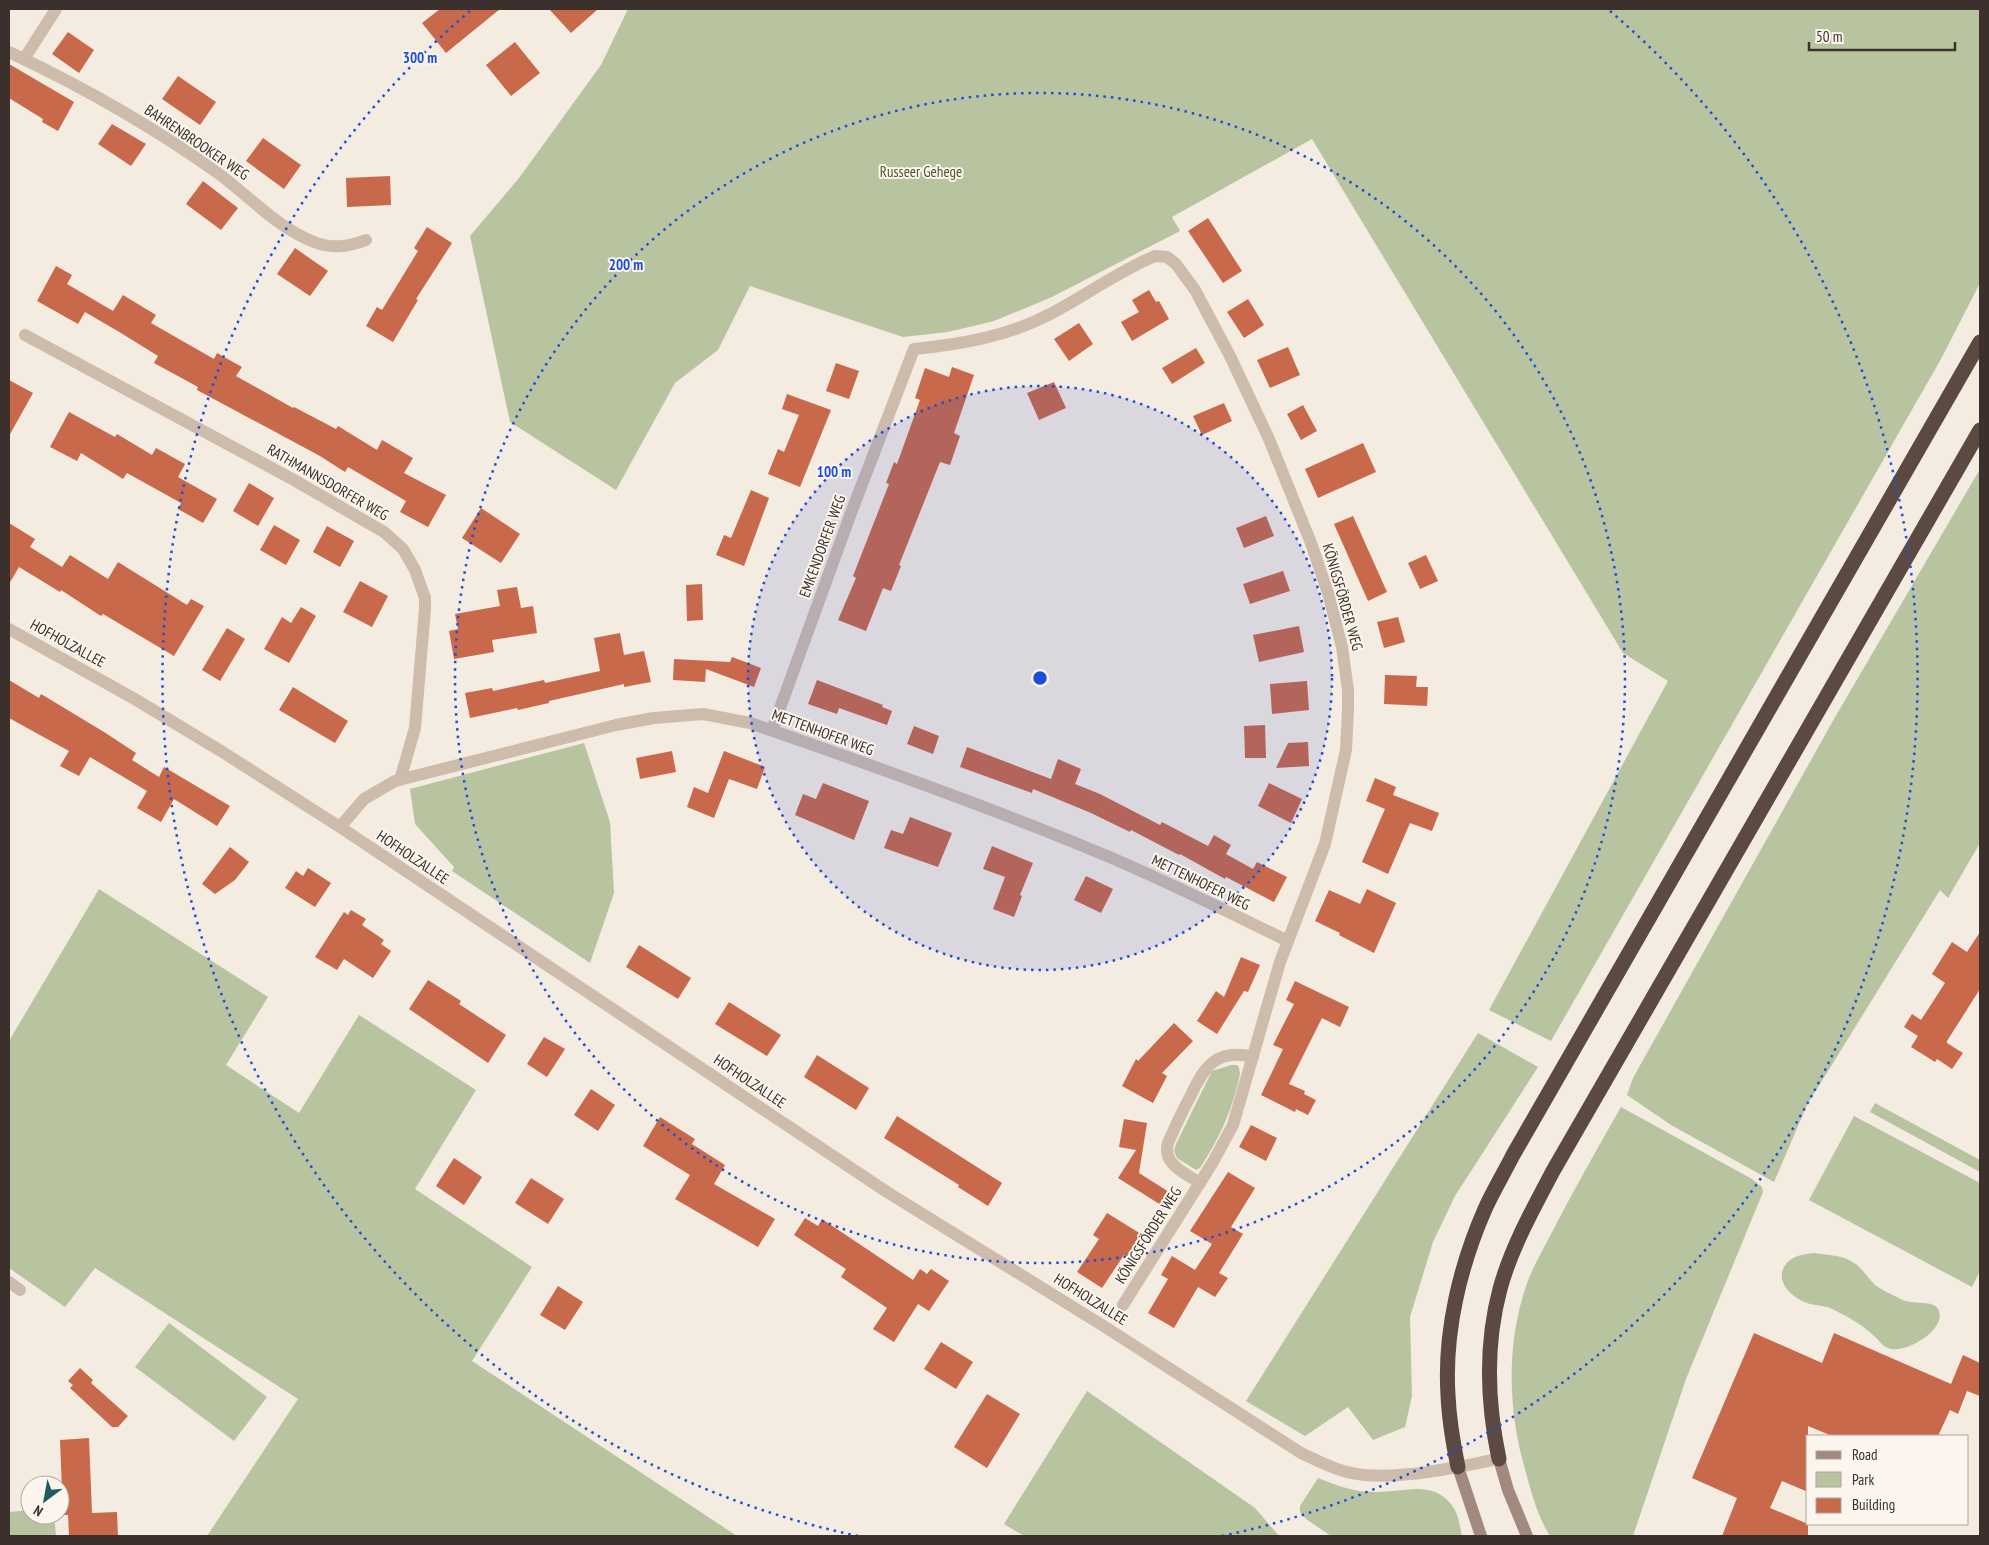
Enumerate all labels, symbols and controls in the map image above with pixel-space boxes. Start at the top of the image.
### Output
scale bar [1809,20,1955,52]
text: 50 m [1816,27,1842,46]
text: 300 m [403,48,437,67]
street label: BAHRENBROOKER WEG [141,100,253,184]
park label: Russeer Gehege [880,162,962,181]
text: 200 m [609,255,643,274]
street label: RATHMANNSDORFER WEG [264,440,392,524]
text: 100 m [817,462,851,481]
street label: EMKENDORFER WEG [795,492,849,600]
street label: KÖNIGSFÖRDER WEG [1319,541,1367,653]
street label: HOFHOLZALLEE [27,615,109,671]
centre of rings [1031,669,1049,687]
street label: METTENHOFER WEG [769,705,877,759]
street label: HOFHOLZALLEE [373,826,453,888]
street label: METTENHOFER WEG [1149,850,1253,914]
street label: HOFHOLZALLEE [710,1050,790,1112]
street label: KÖNIGSFÖRDER WEG [1111,1183,1185,1287]
street label: HOFHOLZALLEE [1051,1269,1131,1329]
legend [1806,1435,1969,1525]
text: Road [1852,1445,1878,1464]
text: Park [1852,1470,1874,1489]
north arrow [20,1475,70,1525]
text: Building [1852,1495,1895,1514]
text: N [30,1501,46,1521]

